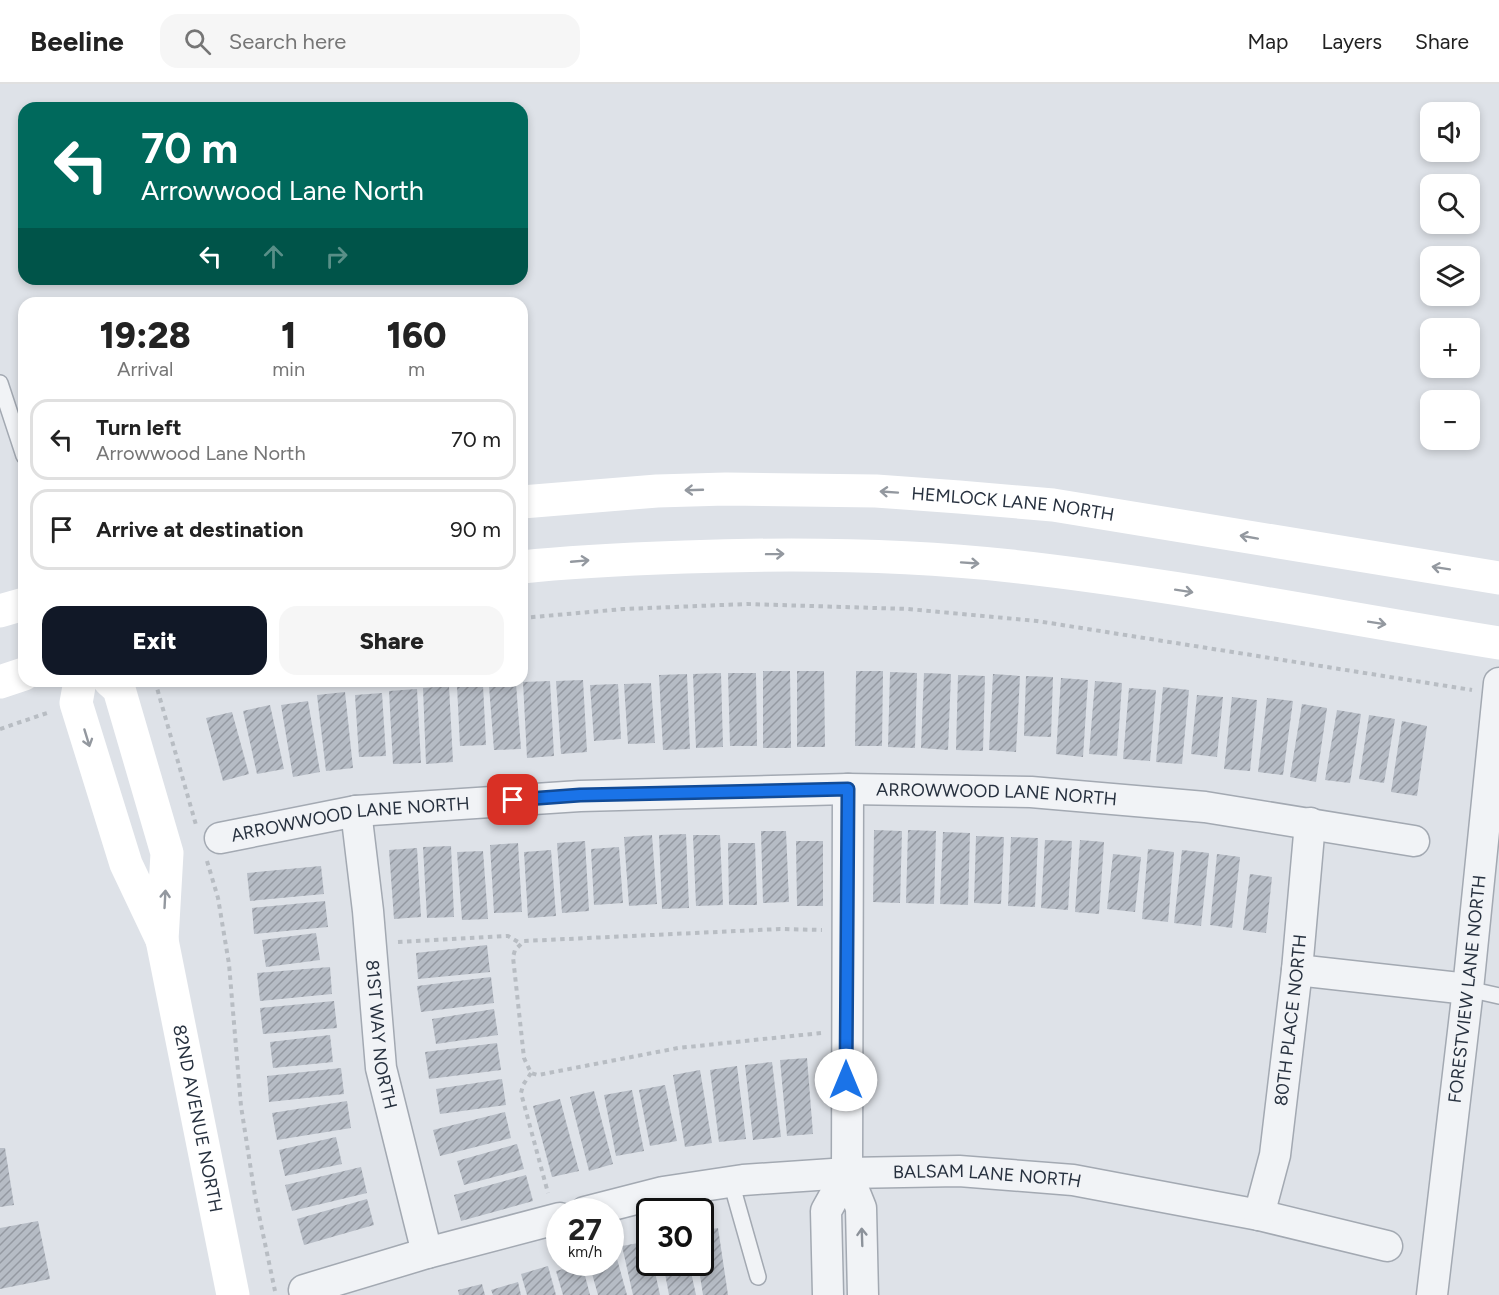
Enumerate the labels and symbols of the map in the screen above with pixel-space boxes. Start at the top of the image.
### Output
street label: HEMLOCK LANE NORTH [911,483,1116,526]
one-way arrow [684,484,704,496]
one-way arrow [879,486,899,497]
one-way arrow [1239,531,1259,542]
one-way arrow [765,549,785,560]
one-way arrow [570,556,590,567]
one-way arrow [959,558,979,569]
one-way arrow [1432,563,1452,574]
one-way arrow [1174,585,1194,596]
one-way arrow [1366,618,1386,629]
one-way arrow [82,728,93,747]
pin [487,774,538,825]
street label: ARROWWOOD LANE NORTH [876,778,1118,810]
street label: ARROWWOOD LANE NORTH [229,792,470,847]
street label: FORESTVIEW LANE NORTH [1444,874,1491,1104]
one-way arrow [159,890,170,910]
street label: 80TH PLACE NORTH [1270,933,1311,1107]
street label: 81ST WAY NORTH [361,959,402,1111]
street label: 82ND AVENUE NORTH [168,1023,227,1214]
position arrow [814,1048,878,1112]
street label: BALSAM LANE NORTH [893,1160,1083,1192]
speed limit sign: 30 [636,1198,714,1276]
one-way arrow [856,1227,867,1247]

